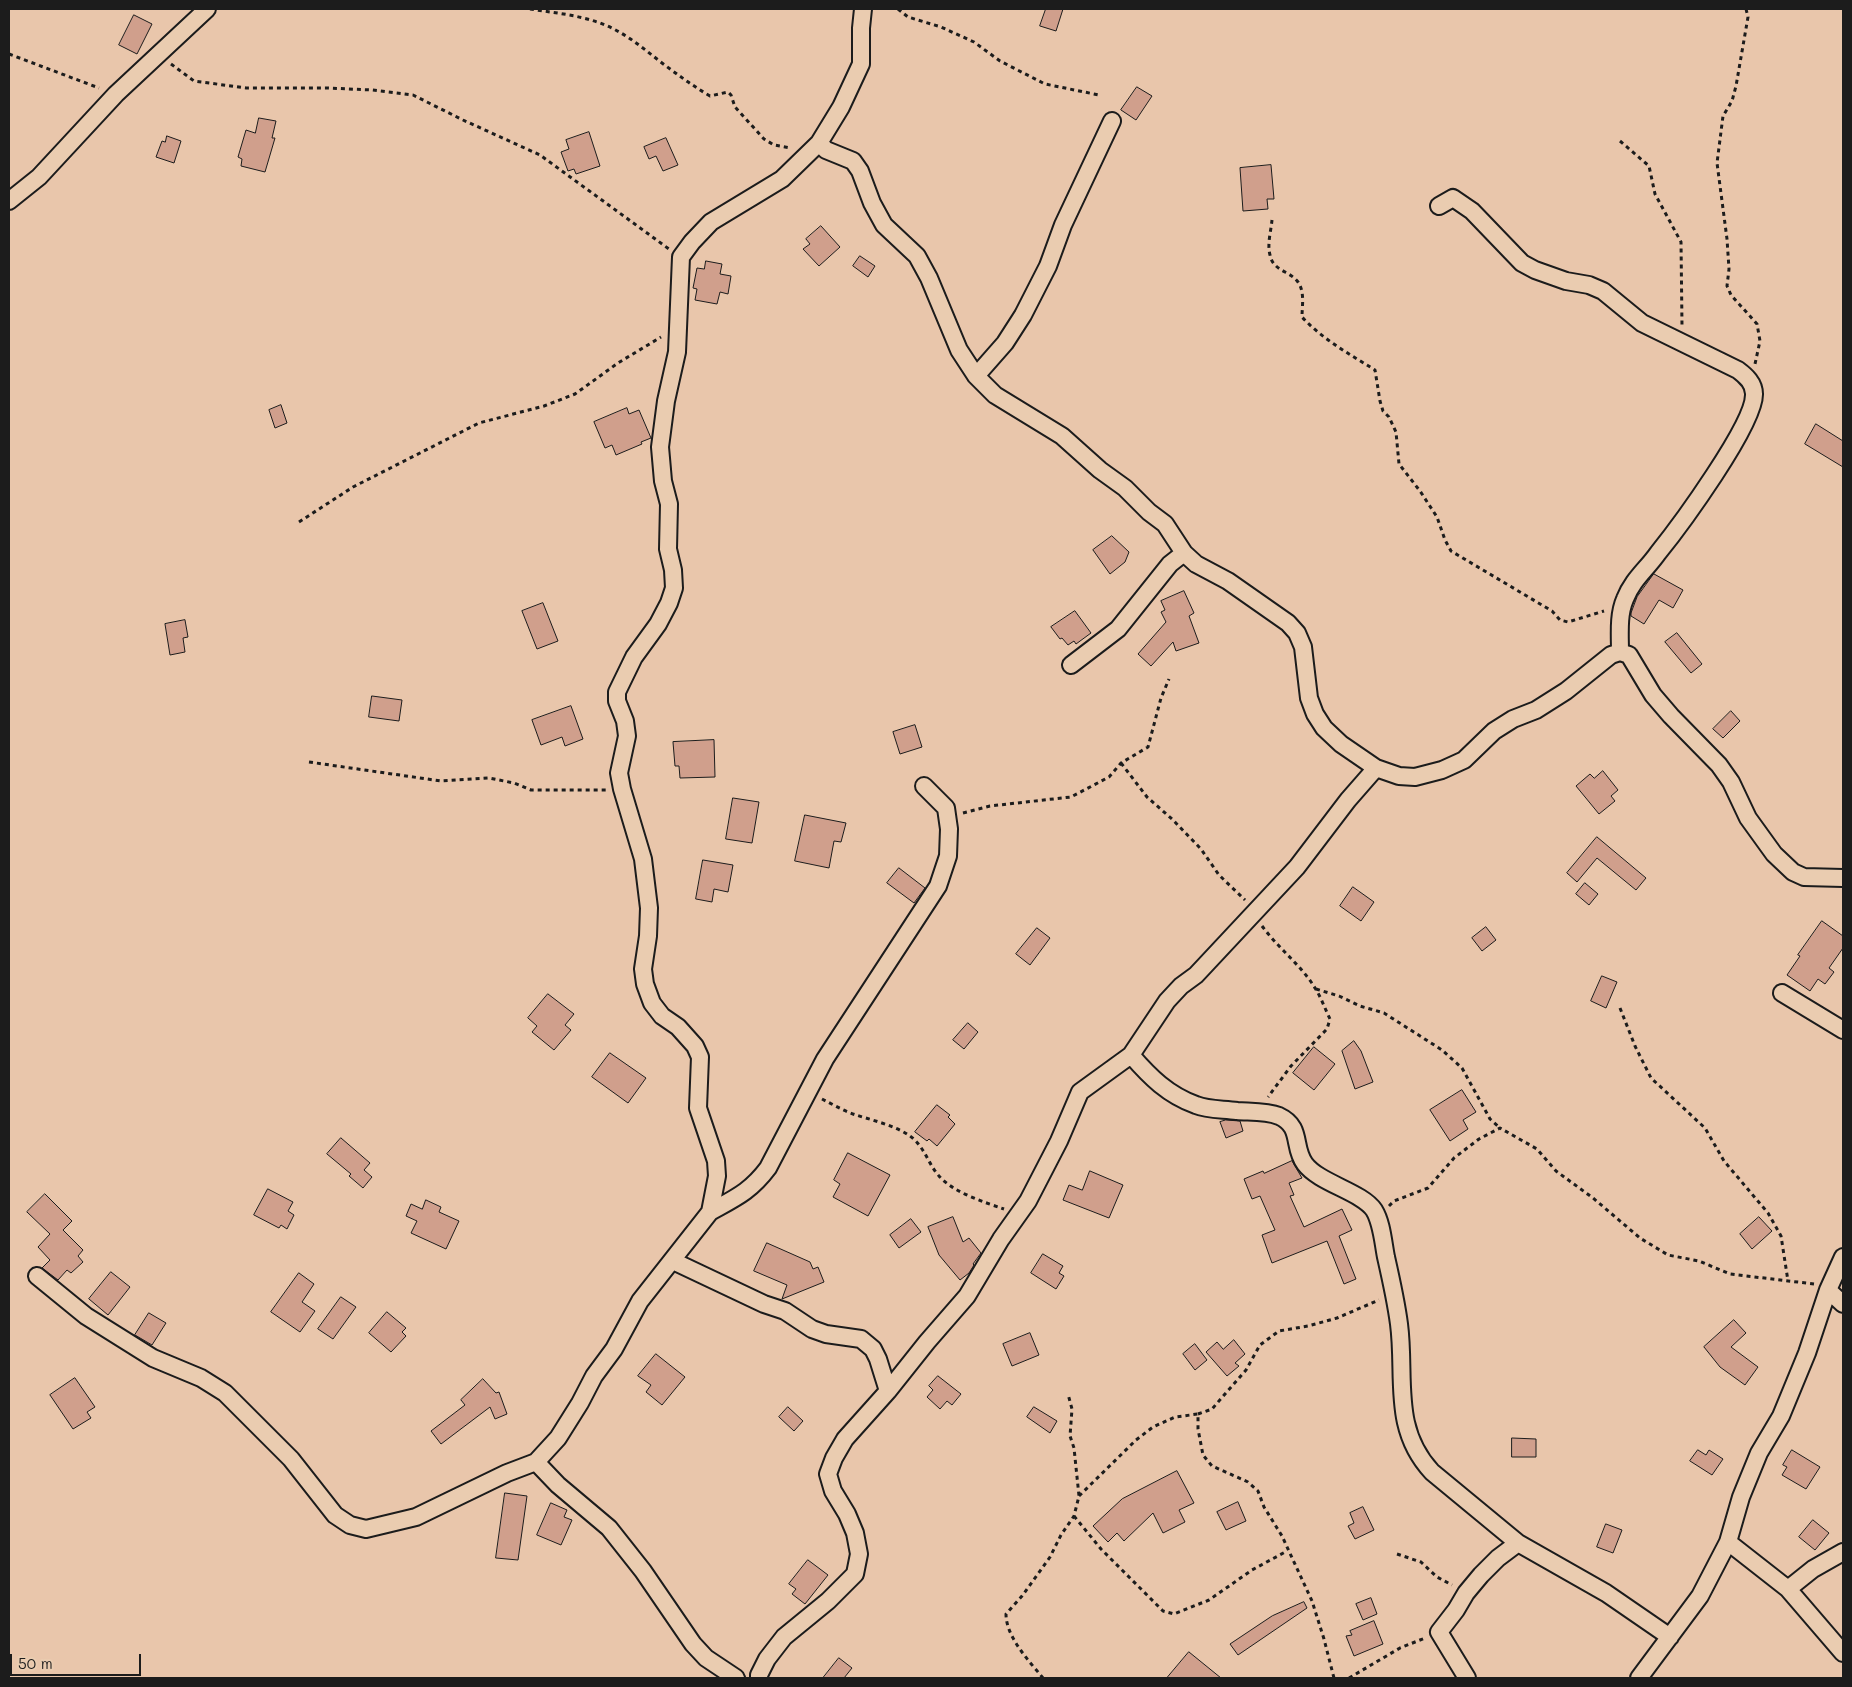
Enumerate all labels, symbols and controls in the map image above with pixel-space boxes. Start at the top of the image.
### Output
scale bar [12,1644,144,1676]
text: 50 m [18,1653,53,1673]

